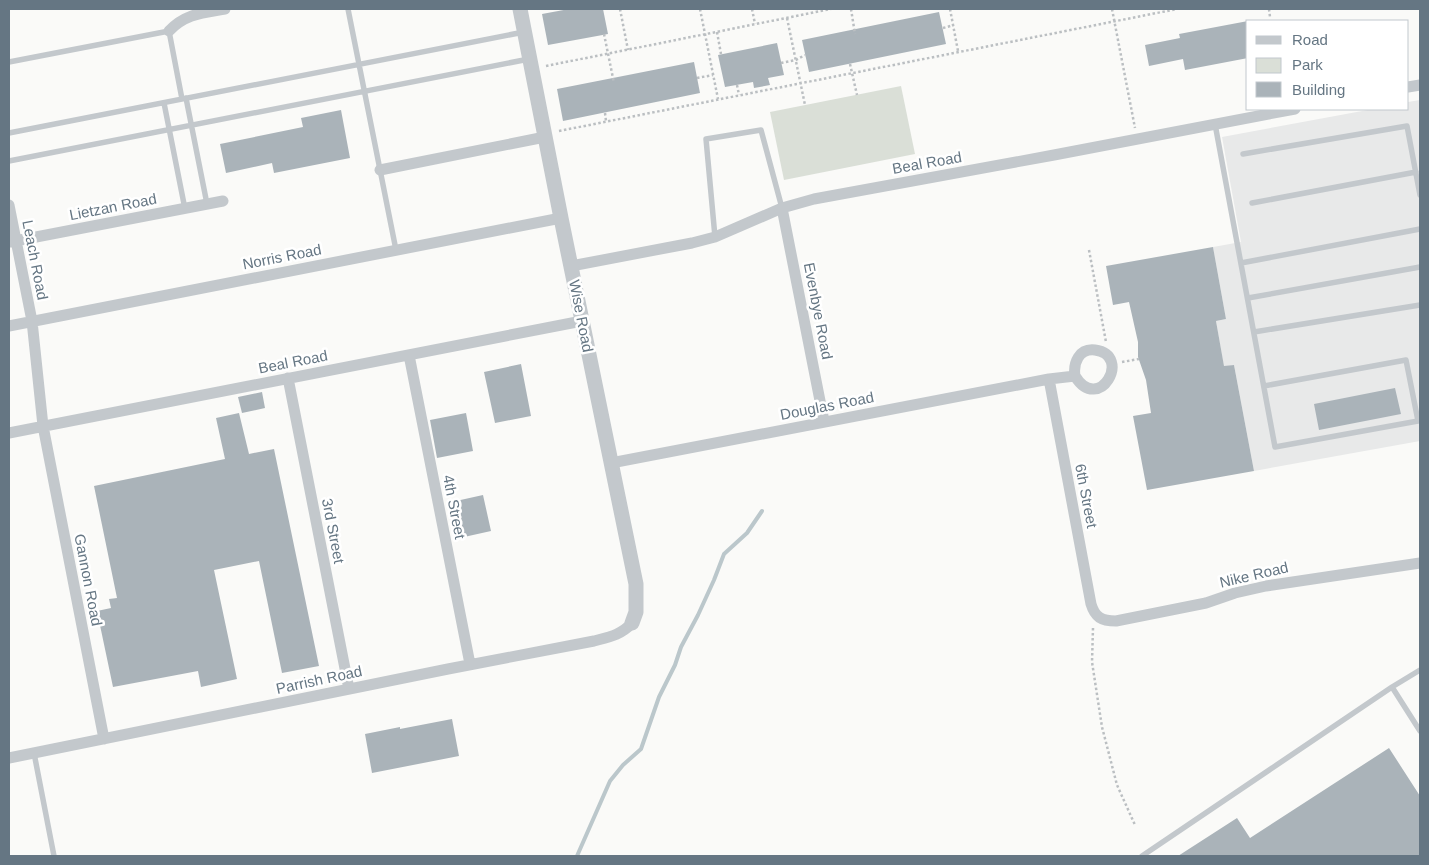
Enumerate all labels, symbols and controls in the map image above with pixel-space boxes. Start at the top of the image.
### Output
legend [1246,20,1409,110]
text: Road [1292,31,1328,48]
text: Park [1292,56,1323,73]
text: Building [1292,81,1345,98]
street label: Beal Road [891,148,963,177]
street label: Lietzan Road [68,190,158,223]
street label: Leach Road [19,219,52,301]
street label: Norris Road [241,241,323,272]
street label: Evenbye Road [801,261,836,361]
street label: Wise Road [566,278,597,354]
street label: Beal Road [257,346,329,377]
street label: Douglas Road [779,388,875,423]
street label: 6th Street [1072,462,1101,530]
street label: 4th Street [440,473,469,541]
street label: 3rd Street [319,497,348,566]
street label: Gannon Road [71,532,106,627]
street label: Nike Road [1218,558,1290,591]
street label: Parrish Road [274,662,363,697]

